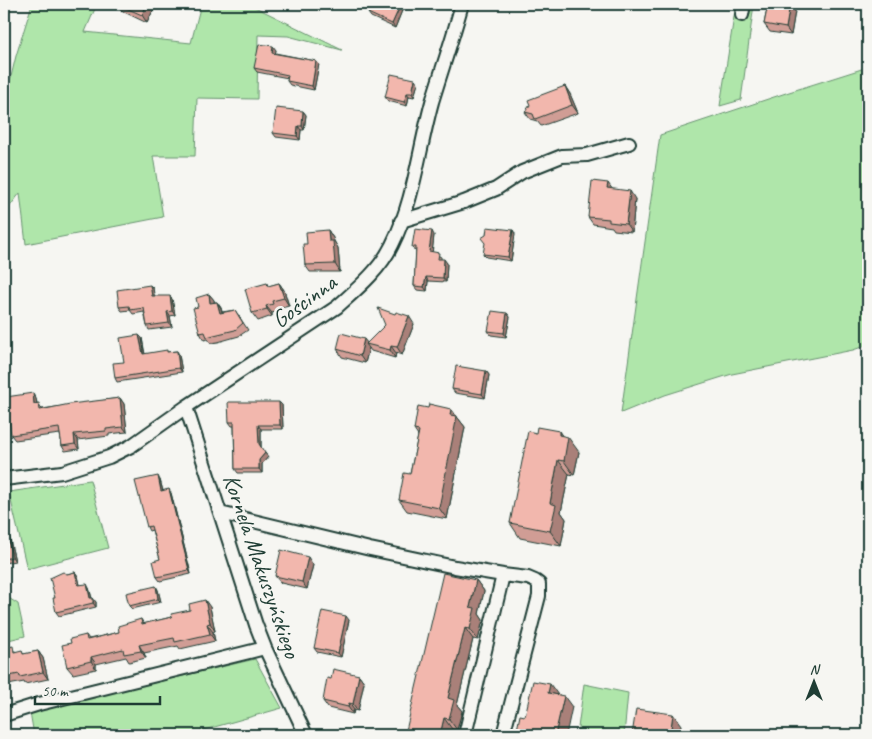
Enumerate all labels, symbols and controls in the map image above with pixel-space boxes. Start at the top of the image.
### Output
street label: Gościnna [266,267,343,334]
street label: Kornela Makuszyńskiego [216,470,308,663]
north arrow [790,656,840,706]
text: N [810,661,821,678]
scale bar [35,674,160,706]
text: 50 m [42,682,69,701]

